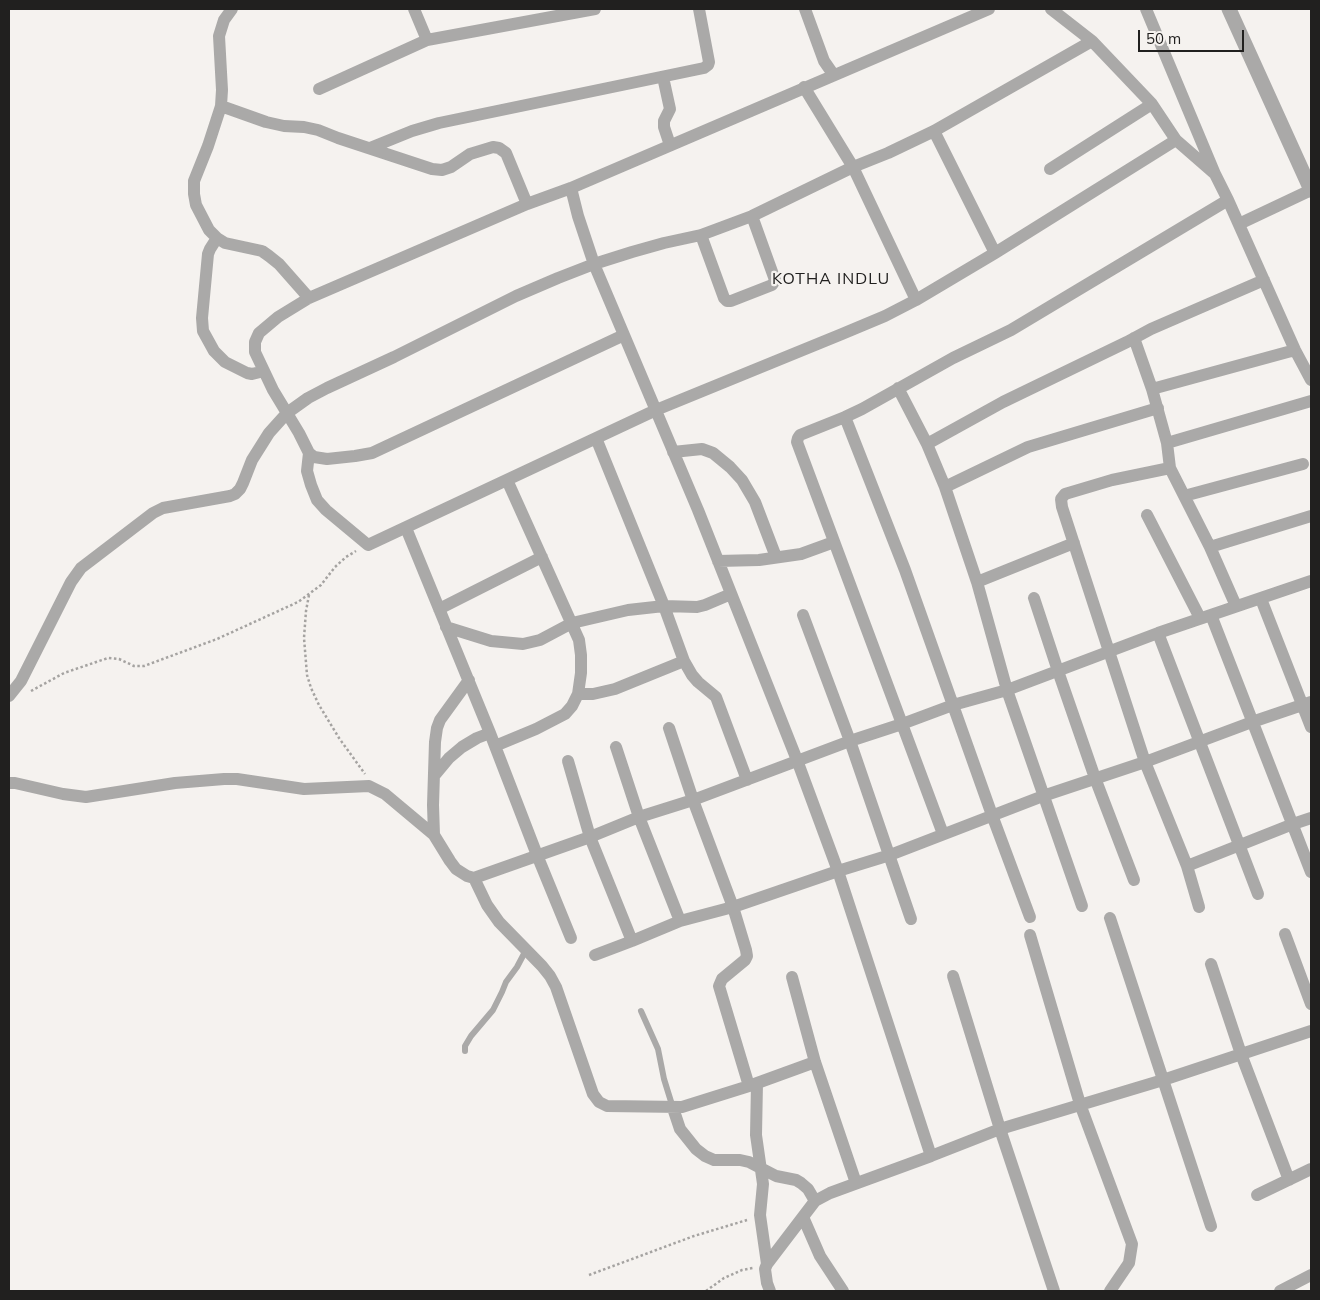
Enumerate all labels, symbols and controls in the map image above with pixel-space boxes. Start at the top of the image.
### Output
scale bar [1140,20,1246,52]
text: 50 m [1146,29,1181,48]
district label: KOTHA INDLU [771,269,891,289]

